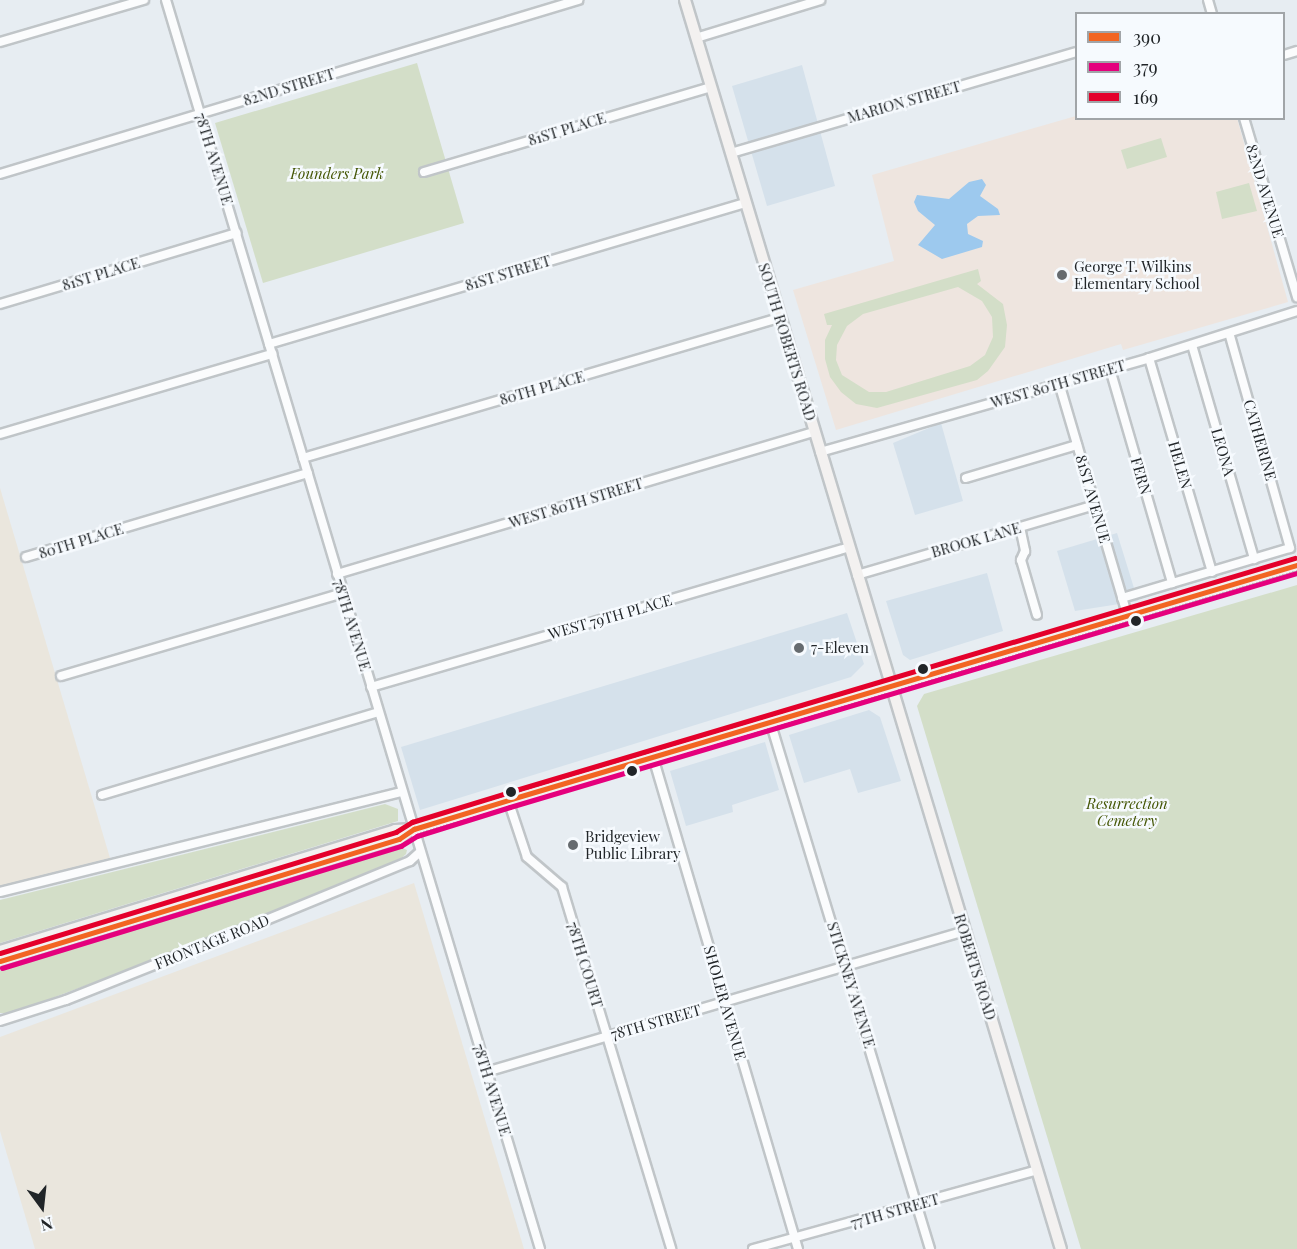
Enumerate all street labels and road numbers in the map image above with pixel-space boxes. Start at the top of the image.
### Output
street label: 82ND STREET [241,65,337,109]
street label: MARION STREET [845,77,963,127]
street label: 81ST PLACE [526,109,608,149]
street label: 78TH AVENUE [191,111,237,207]
street label: 82ND AVENUE [1242,142,1288,240]
street label: 81ST STREET [463,251,553,295]
street label: 81ST PLACE [60,254,142,294]
street label: SOUTH ROBERTS ROAD [754,261,820,423]
street label: WEST 80TH STREET [988,356,1128,412]
street label: 80TH PLACE [497,367,587,409]
street label: CATHERINE [1240,397,1280,483]
street label: LEONA [1208,426,1238,478]
street label: HELEN [1165,439,1195,491]
street label: 81ST AVENUE [1072,452,1114,546]
street label: FERN [1127,455,1155,497]
street label: WEST 80TH STREET [507,474,645,532]
street label: BROOK LANE [929,519,1023,561]
street label: 80TH PLACE [37,520,125,562]
street label: 78TH AVENUE [329,577,375,673]
street label: WEST 79TH PLACE [546,591,674,643]
street label: FRONTAGE ROAD [152,911,272,973]
street label: ROBERTS ROAD [950,912,1000,1022]
street label: STICKNEY AVENUE [823,919,879,1051]
street label: 78TH COURT [563,920,607,1010]
street label: SHOLER AVENUE [700,943,750,1063]
street label: 78TH STREET [609,1001,703,1043]
street label: 78TH AVENUE [469,1042,515,1138]
street label: 77TH STREET [849,1190,941,1232]

